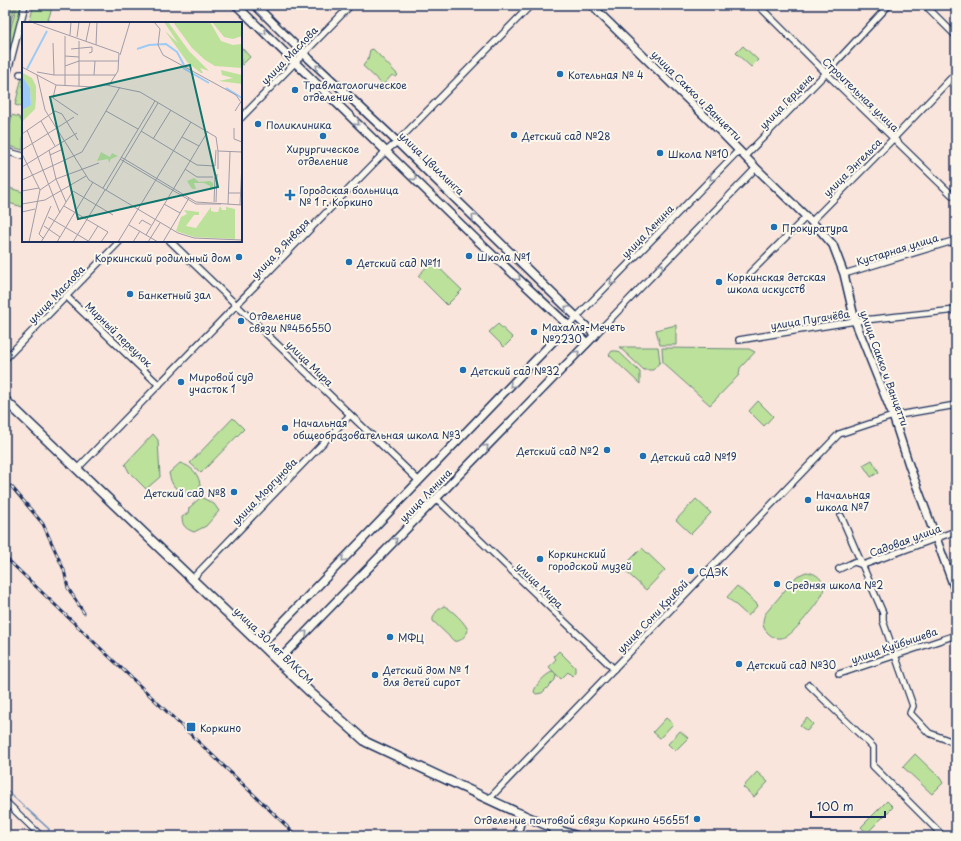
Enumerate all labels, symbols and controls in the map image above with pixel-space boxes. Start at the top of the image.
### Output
inset map [22,22,242,242]
street label: улица Маслова [257,22,321,88]
one-way arrow [259,27,267,35]
street label: улица Сакко и Ванцетти [648,46,746,144]
street label: Строительная улица [819,54,903,135]
one-way arrow [315,64,323,72]
place label: Котельная № 4 [568,67,644,82]
marker: Котельная № 4 [555,69,565,79]
street label: улица Герцена [756,69,817,132]
place label: Травматологическое отделение [303,77,407,104]
marker: Травматологическое отделение [290,85,300,95]
place label: Поликлиника [266,117,332,132]
one-way arrow [352,118,360,126]
marker: Поликлиника [253,119,263,129]
street label: улица Цвиллинга [396,128,469,199]
place label: Детский сад №28 [521,128,611,143]
marker: Детский сад №28 [509,130,519,140]
marker: Хирургическое отделение [318,131,328,141]
street label: улица Энгельса [819,134,885,200]
place label: Хирургическое отделение [287,141,360,168]
place label: Школа №10 [668,146,729,161]
marker: Школа №10 [655,148,665,158]
one-way arrow [409,173,417,181]
one-way arrow [709,173,717,181]
place label: Городская больница № 1 г. Коркино [299,182,399,209]
marker: Городская больница № 1 г. Коркино [284,189,296,201]
street label: улица Ленина [618,200,677,261]
one-way arrow [471,214,479,222]
street label: улица 9 Января [247,215,313,281]
place label: Прокуратура [782,220,849,236]
marker: Прокуратура [769,222,779,232]
street label: Кустарная улица [854,229,940,269]
place label: Школа №1 [477,249,530,264]
place label: Коркинский родильный дом [95,250,231,265]
marker: Школа №1 [464,251,474,261]
marker: Коркинский родильный дом [234,252,244,262]
place label: Детский сад №11 [356,255,441,270]
marker: Детский сад №11 [344,257,354,267]
street label: улица Маслова [24,261,88,327]
one-way arrow [656,263,664,271]
place label: Коркинская детская школа искусств [727,269,826,296]
one-way arrow [513,273,520,280]
one-way arrow [609,277,617,285]
marker: Коркинская детская школа искусств [714,277,724,287]
place label: Банкетный зал [138,287,211,302]
marker: Банкетный зал [125,289,135,299]
street label: Мирный переулок [81,298,156,371]
one-way arrow [564,305,572,313]
street label: улица Пугачёва [769,305,851,334]
place label: Отделение связи №456550 [249,308,331,335]
street label: улица Сакко и Ванцетти [857,308,913,428]
marker: Отделение связи №456550 [236,316,246,326]
place label: Махалля-Мечеть №2230 [542,319,625,346]
marker: Махалля-Мечеть №2230 [529,327,539,337]
street label: улица Мира [283,337,337,390]
one-way arrow [572,350,579,358]
place label: Детский сад №32 [470,363,560,378]
marker: Детский сад №32 [458,365,468,375]
place label: Мировой суд участок 1 [189,369,254,397]
marker: Мировой суд участок 1 [176,377,186,387]
one-way arrow [509,380,517,388]
place label: Начальная общеобразовательная школа №3 [293,415,461,442]
marker: Начальная общеобразовательная школа №3 [280,423,290,433]
place label: Детский сад №2 [516,443,599,458]
one-way arrow [481,444,489,452]
marker: Детский сад №2 [602,445,612,455]
place label: Детский сад №19 [650,449,737,464]
marker: Детский сад №19 [638,451,648,461]
street label: улица Моргунова [228,454,301,528]
street label: улица Ленина [396,464,455,525]
place label: Детский сад №8 [143,485,226,500]
marker: Детский сад №8 [229,487,239,497]
place label: Начальная школа №7 [816,487,870,514]
marker: Начальная школа №7 [803,495,813,505]
street label: Садовая улица [867,520,944,560]
one-way arrow [391,537,398,545]
place label: Коркинский городской музей [548,546,632,574]
one-way arrow [341,554,349,562]
marker: Коркинский городской музей [535,554,545,564]
street label: улица Мира [513,559,567,612]
place label: СДЭК [699,564,728,579]
marker: СДЭК [686,566,696,576]
street label: улица Сони Кривой [613,576,691,656]
place label: Средняя школа №2 [785,577,883,592]
marker: Средняя школа №2 [772,579,782,589]
street label: улица 30 лет ВЛКСМ [231,603,317,687]
street label: улица Куйбышева [849,623,940,667]
one-way arrow [300,630,308,638]
place label: МФЦ [398,630,424,645]
marker: МФЦ [385,632,395,642]
place label: Детский сад №30 [746,657,836,672]
marker: Детский сад №30 [734,659,744,669]
place label: Детский дом № 1 для детей сирот [382,662,469,689]
marker: Детский дом № 1 для детей сирот [370,670,380,680]
place label: Коркино [200,720,241,735]
marker: Коркино [185,721,197,733]
scale bar [811,793,885,819]
text: 100 m [817,797,854,815]
place label: Отделение почтовой связи Коркино 456551 [474,812,689,827]
marker: Отделение почтовой связи Коркино 456551 [692,814,702,824]

